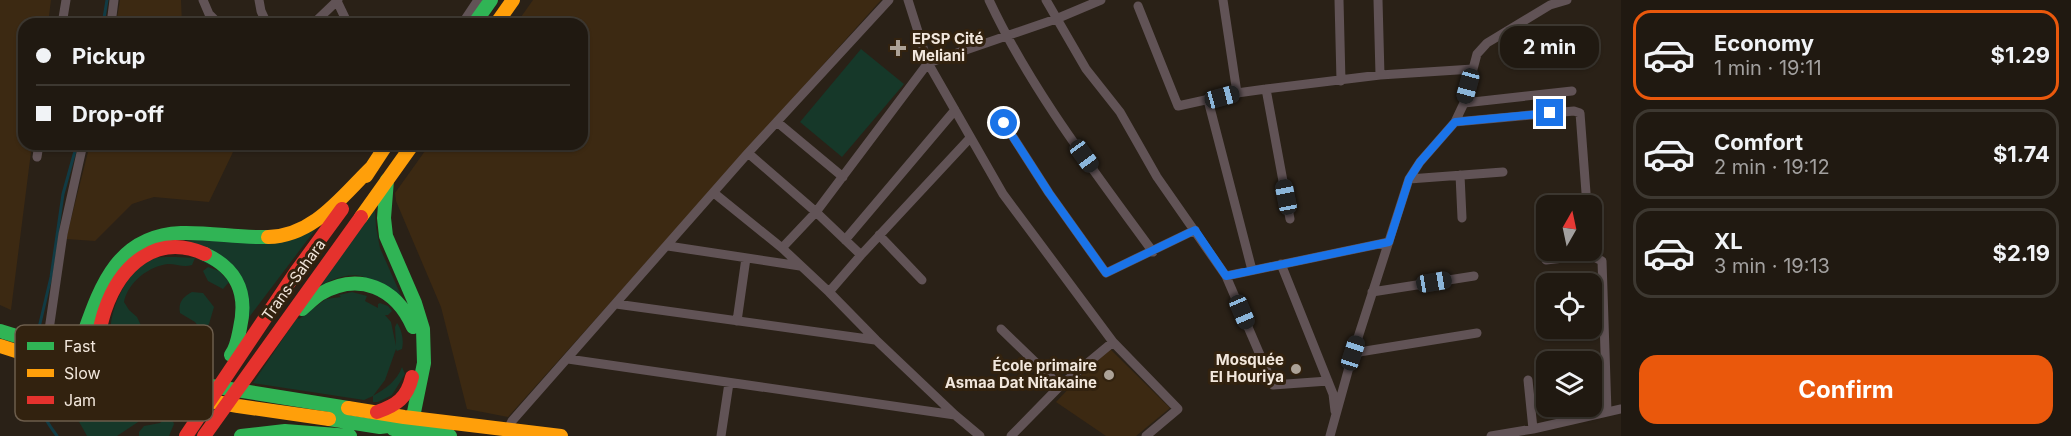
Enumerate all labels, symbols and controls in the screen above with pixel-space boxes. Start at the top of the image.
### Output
callout: 2 min [1500,26,1600,68]
icon: car [1642,28,1696,82]
place label: EPSP Cité Meliani [912,29,983,65]
text: Economy [1714,30,1814,56]
text: 2 min [1523,35,1576,59]
marker: EPSP Cité Meliani [889,39,907,57]
text: $1.29 [1991,42,2050,68]
text: Pickup [72,43,146,69]
text: 1 min · 19:11 [1714,56,1822,80]
car [1455,66,1481,106]
car [1202,84,1242,110]
route end [1536,99,1563,126]
text: Drop-off [72,101,164,127]
route start [990,109,1017,136]
icon: car [1642,127,1696,181]
text: Comfort [1714,129,1803,155]
car [1066,136,1102,176]
text: $1.74 [1993,141,2050,167]
text: 2 min · 19:12 [1714,155,1830,179]
car [1274,178,1298,216]
north arrow [1536,195,1602,261]
map controls [1536,195,1602,417]
icon: car [1642,226,1696,280]
text: XL [1714,228,1743,254]
street label: Trans-Sahara [258,235,329,324]
text: $2.19 [1993,240,2050,266]
text: 3 min · 19:13 [1714,254,1830,278]
car [1415,270,1453,294]
button: locate [1536,273,1602,339]
car [1227,292,1257,332]
legend [15,325,213,421]
car [1339,333,1367,373]
text: Fast [64,336,96,356]
place label: Mosquée El Houriya [1210,350,1284,386]
button: layers [1536,351,1602,417]
button: Confirm [1639,355,2053,424]
place label: École primaire Asmaa Dat Nitakaine [945,356,1097,392]
marker: Mosquée El Houriya [1289,362,1303,376]
text: Slow [64,363,101,383]
marker: École primaire Asmaa Dat Nitakaine [1102,368,1116,382]
text: Jam [64,390,96,410]

